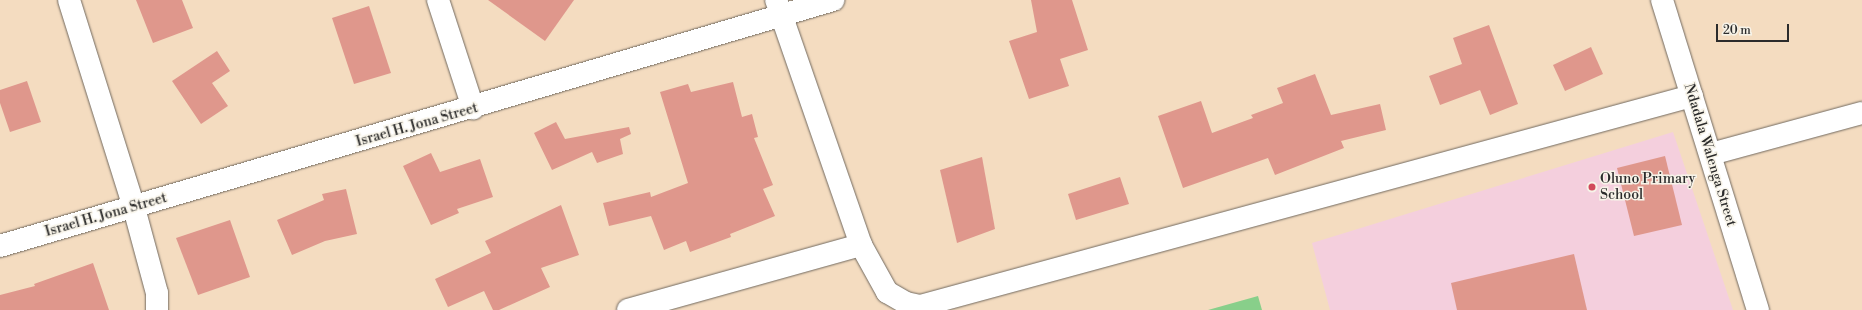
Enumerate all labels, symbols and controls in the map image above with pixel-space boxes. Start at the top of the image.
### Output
scale bar [1718,16,1791,42]
text: 20 m [1723,23,1751,38]
street label: Ndadala Walenga Street [1680,82,1740,228]
street label: Israel H. Jona Street [354,100,480,150]
place label: Oluno Primary School [1600,171,1695,204]
marker: Oluno Primary School [1587,182,1597,192]
street label: Israel H. Jona Street [43,190,169,240]

